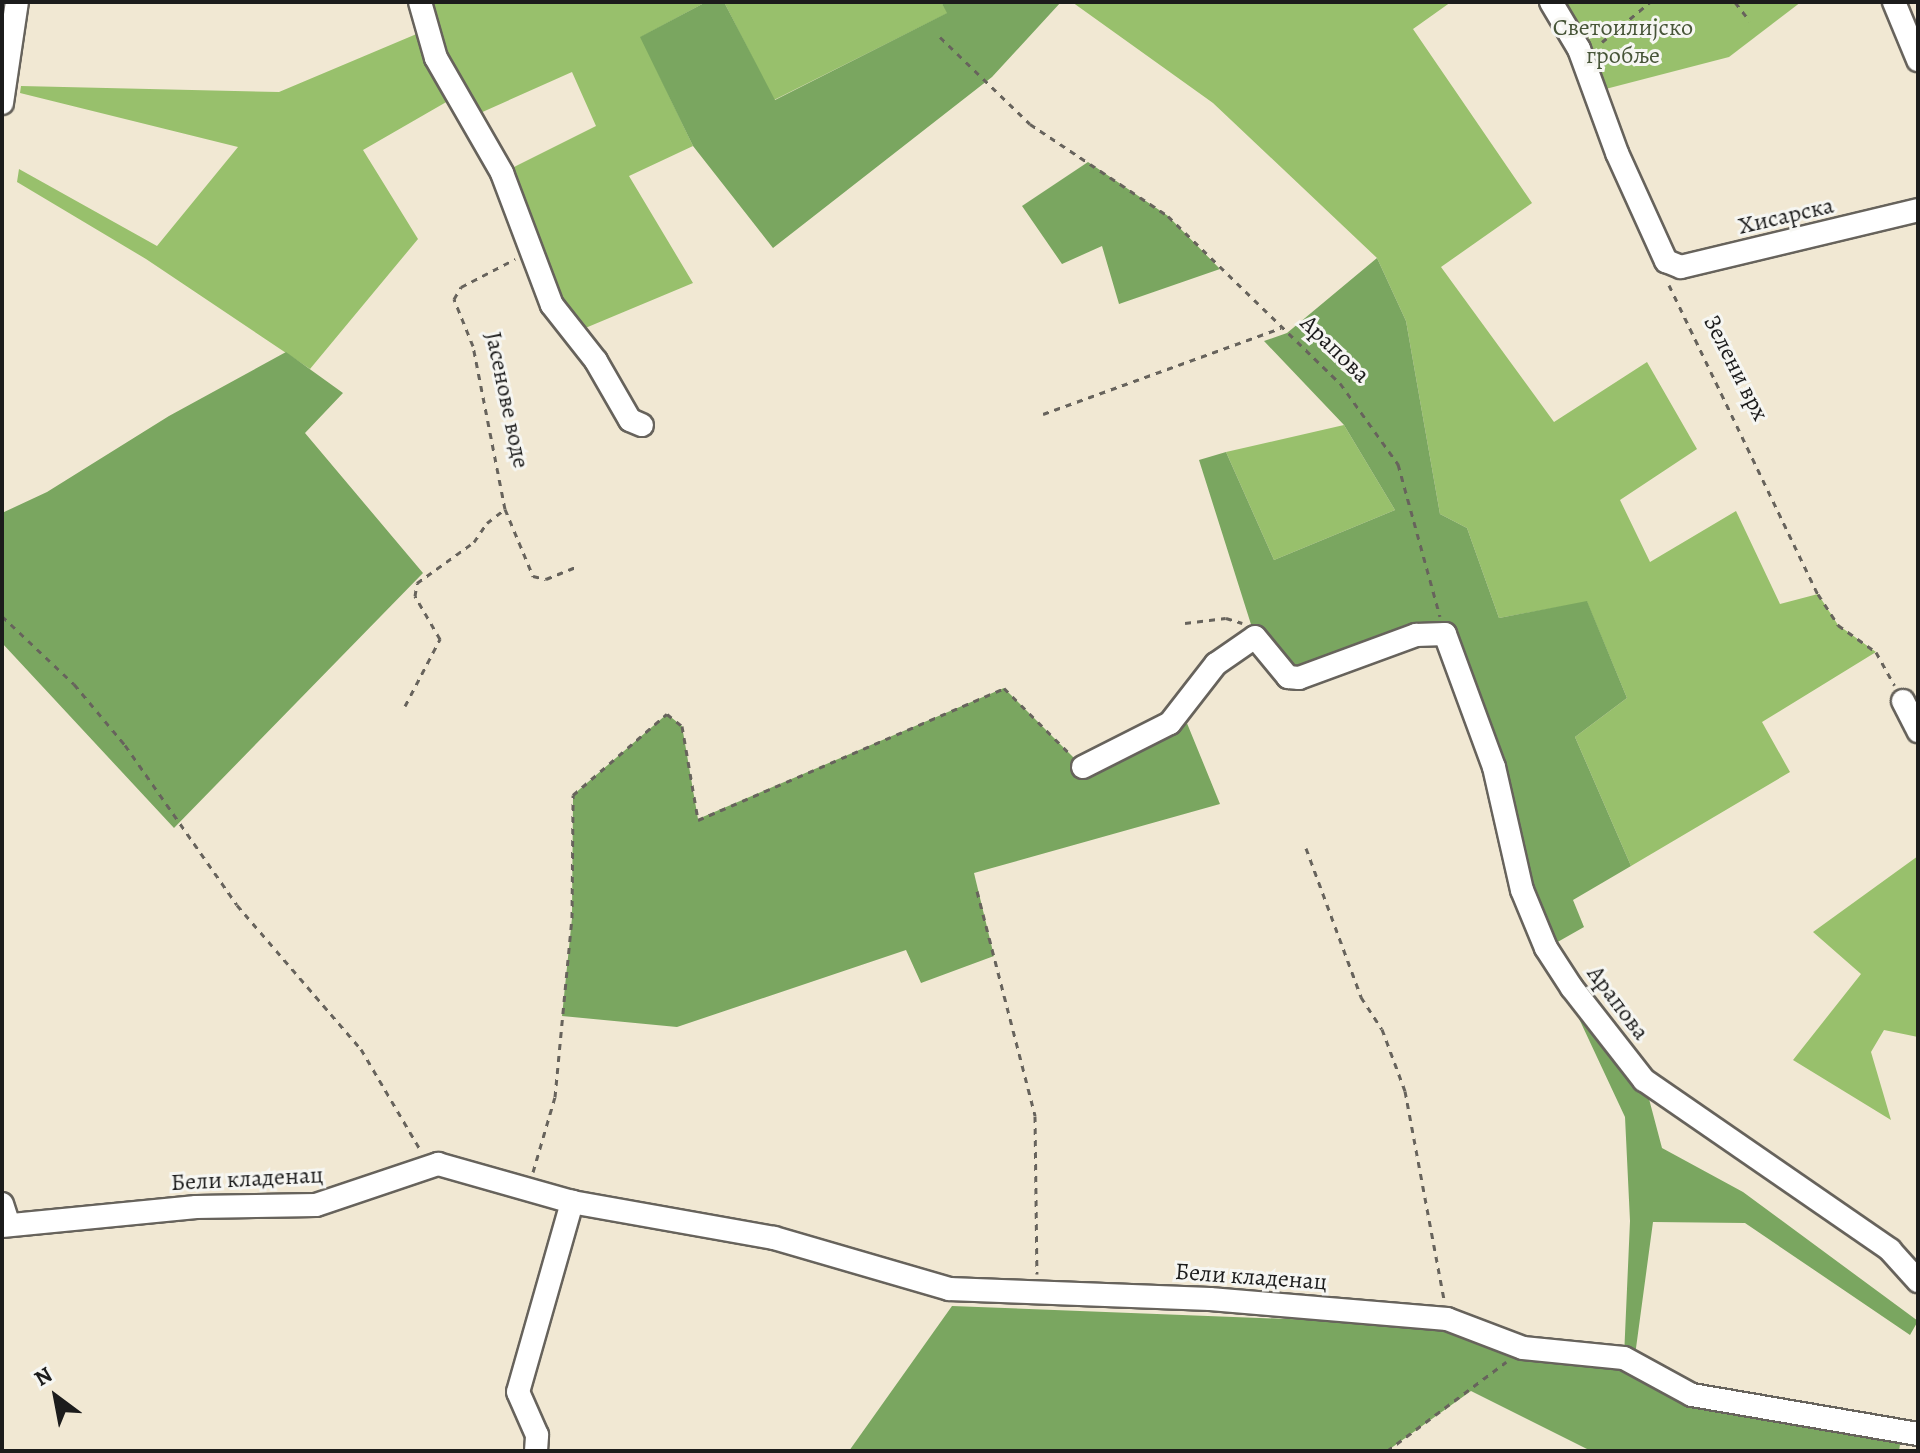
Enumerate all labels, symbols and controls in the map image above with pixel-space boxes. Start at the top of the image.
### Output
park label: Светоилијско гробље [1553,14,1693,70]
street label: Хисарска [1735,191,1837,241]
street label: Арапова [1294,309,1376,389]
street label: Зелени врх [1697,311,1775,425]
street label: Јасенове воде [479,329,535,471]
street label: Арапова [1581,960,1655,1046]
street label: Бели кладенац [170,1161,324,1197]
street label: Бели кладенац [1174,1257,1328,1297]
north arrow [16,1357,96,1437]
text: N [29,1360,58,1394]

